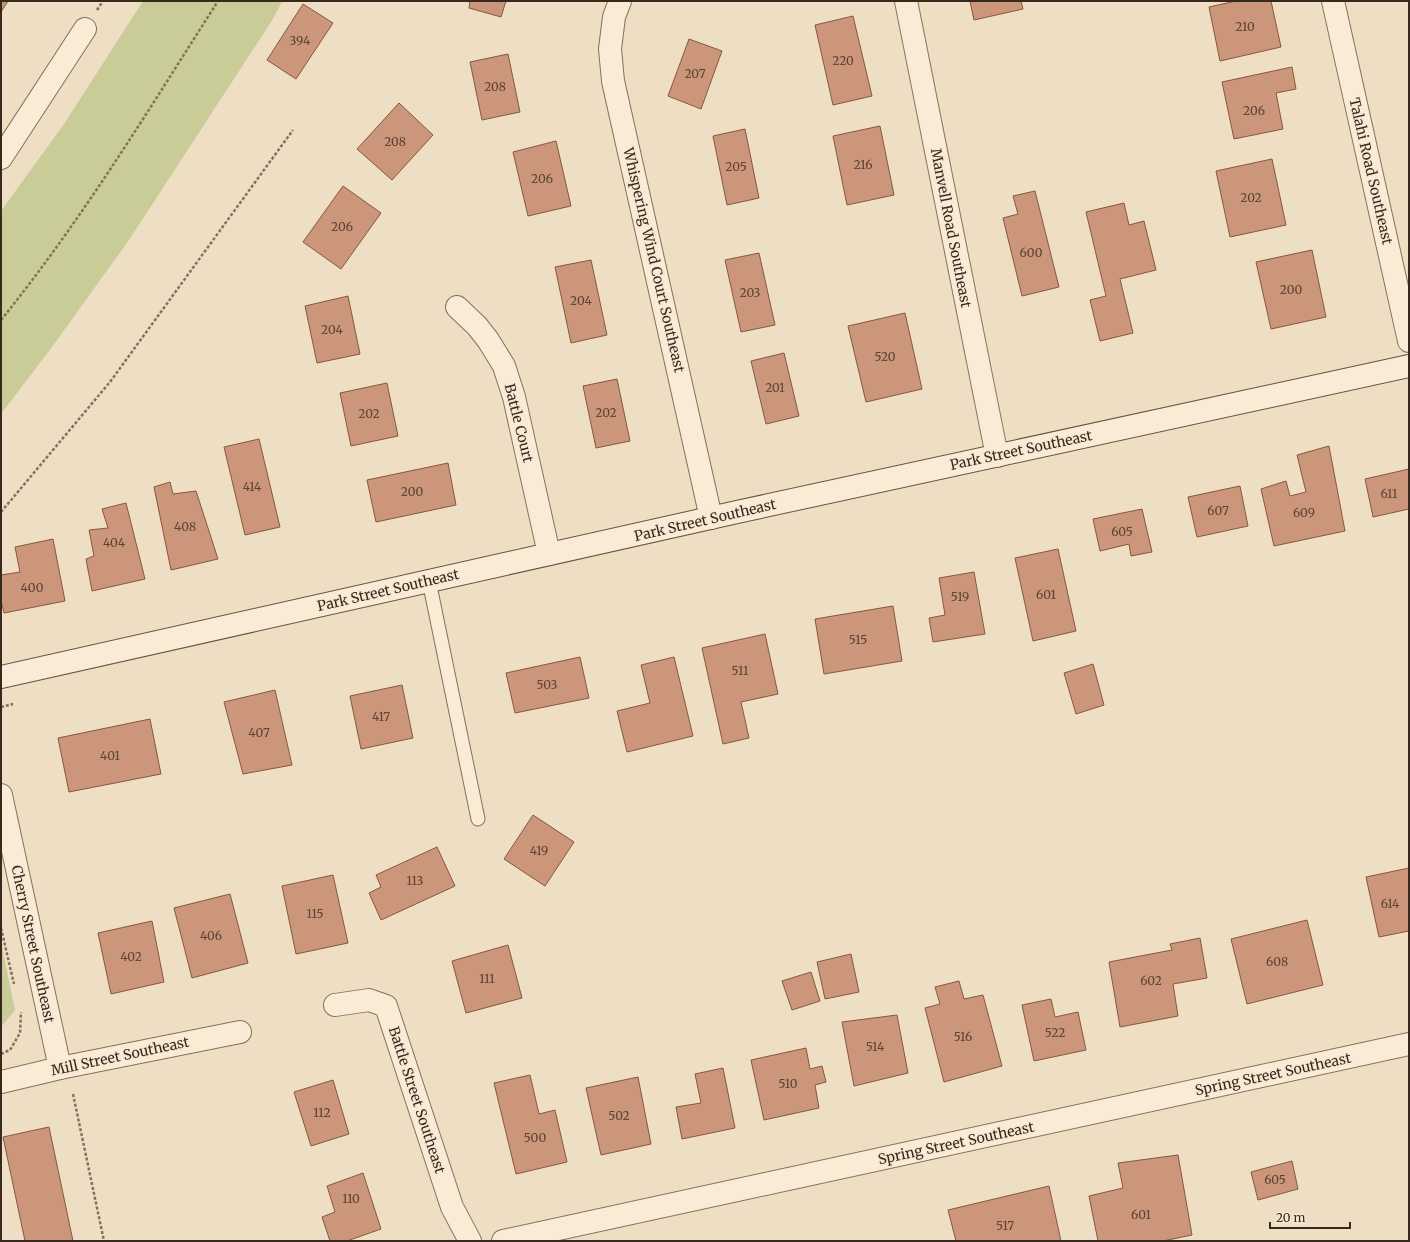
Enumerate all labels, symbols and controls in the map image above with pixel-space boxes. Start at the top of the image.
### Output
house number: 210 [1235,19,1255,34]
house number: 394 [290,33,311,48]
house number: 220 [832,53,854,68]
house number: 207 [684,66,706,81]
house number: 208 [484,79,506,94]
street label: Talahi Road Southeast [1345,96,1397,247]
house number: 206 [1243,103,1265,118]
house number: 208 [384,134,406,149]
street label: Whispering Wind Court Southeast [619,145,689,375]
street label: Manvell Road Southeast [927,147,975,310]
house number: 216 [854,157,872,172]
house number: 205 [725,159,747,174]
house number: 206 [531,171,553,186]
house number: 202 [1240,190,1262,205]
house number: 206 [331,219,353,234]
house number: 600 [1020,245,1043,260]
house number: 200 [1280,282,1302,297]
house number: 203 [740,285,761,300]
house number: 204 [570,293,593,308]
house number: 204 [321,322,344,337]
house number: 520 [874,349,896,364]
house number: 201 [765,380,785,395]
street label: Battle Court [501,382,538,465]
house number: 202 [595,405,617,420]
house number: 202 [358,406,380,421]
street label: Park Street Southeast [948,426,1094,474]
house number: 414 [243,479,262,494]
house number: 200 [401,484,423,499]
house number: 611 [1381,486,1398,501]
street label: Park Street Southeast [632,495,778,545]
house number: 607 [1207,503,1229,518]
house number: 609 [1293,505,1315,520]
house number: 408 [174,519,196,534]
house number: 605 [1111,524,1133,539]
house number: 404 [103,535,126,550]
street label: Park Street Southeast [315,565,461,615]
house number: 400 [21,580,44,595]
house number: 601 [1036,587,1057,602]
house number: 519 [951,589,969,604]
house number: 515 [849,632,867,647]
house number: 511 [732,663,749,678]
house number: 503 [537,677,558,692]
house number: 417 [372,709,390,724]
house number: 407 [248,725,270,740]
house number: 401 [100,748,121,763]
house number: 419 [530,843,548,858]
street label: Cherry Street Southeast [8,864,59,1025]
house number: 113 [406,873,424,888]
house number: 614 [1381,896,1400,911]
house number: 115 [306,906,324,921]
house number: 406 [200,928,222,943]
house number: 402 [120,949,142,964]
house number: 608 [1266,954,1288,969]
house number: 111 [479,971,495,986]
house number: 602 [1140,973,1162,988]
street label: Battle Street Southeast [385,1024,449,1176]
house number: 522 [1045,1025,1065,1040]
house number: 516 [954,1029,972,1044]
street label: Mill Street Southeast [49,1032,191,1079]
house number: 514 [866,1039,885,1054]
street label: Spring Street Southeast [1193,1049,1353,1099]
house number: 510 [778,1076,798,1091]
house number: 112 [313,1105,331,1120]
house number: 502 [608,1108,630,1123]
street label: Spring Street Southeast [876,1118,1036,1168]
house number: 500 [524,1130,546,1145]
house number: 605 [1264,1172,1286,1187]
house number: 110 [342,1191,360,1206]
scale bar [1270,1204,1350,1230]
house number: 601 [1131,1207,1152,1222]
text: 20 m [1276,1210,1305,1225]
house number: 517 [996,1218,1014,1233]

